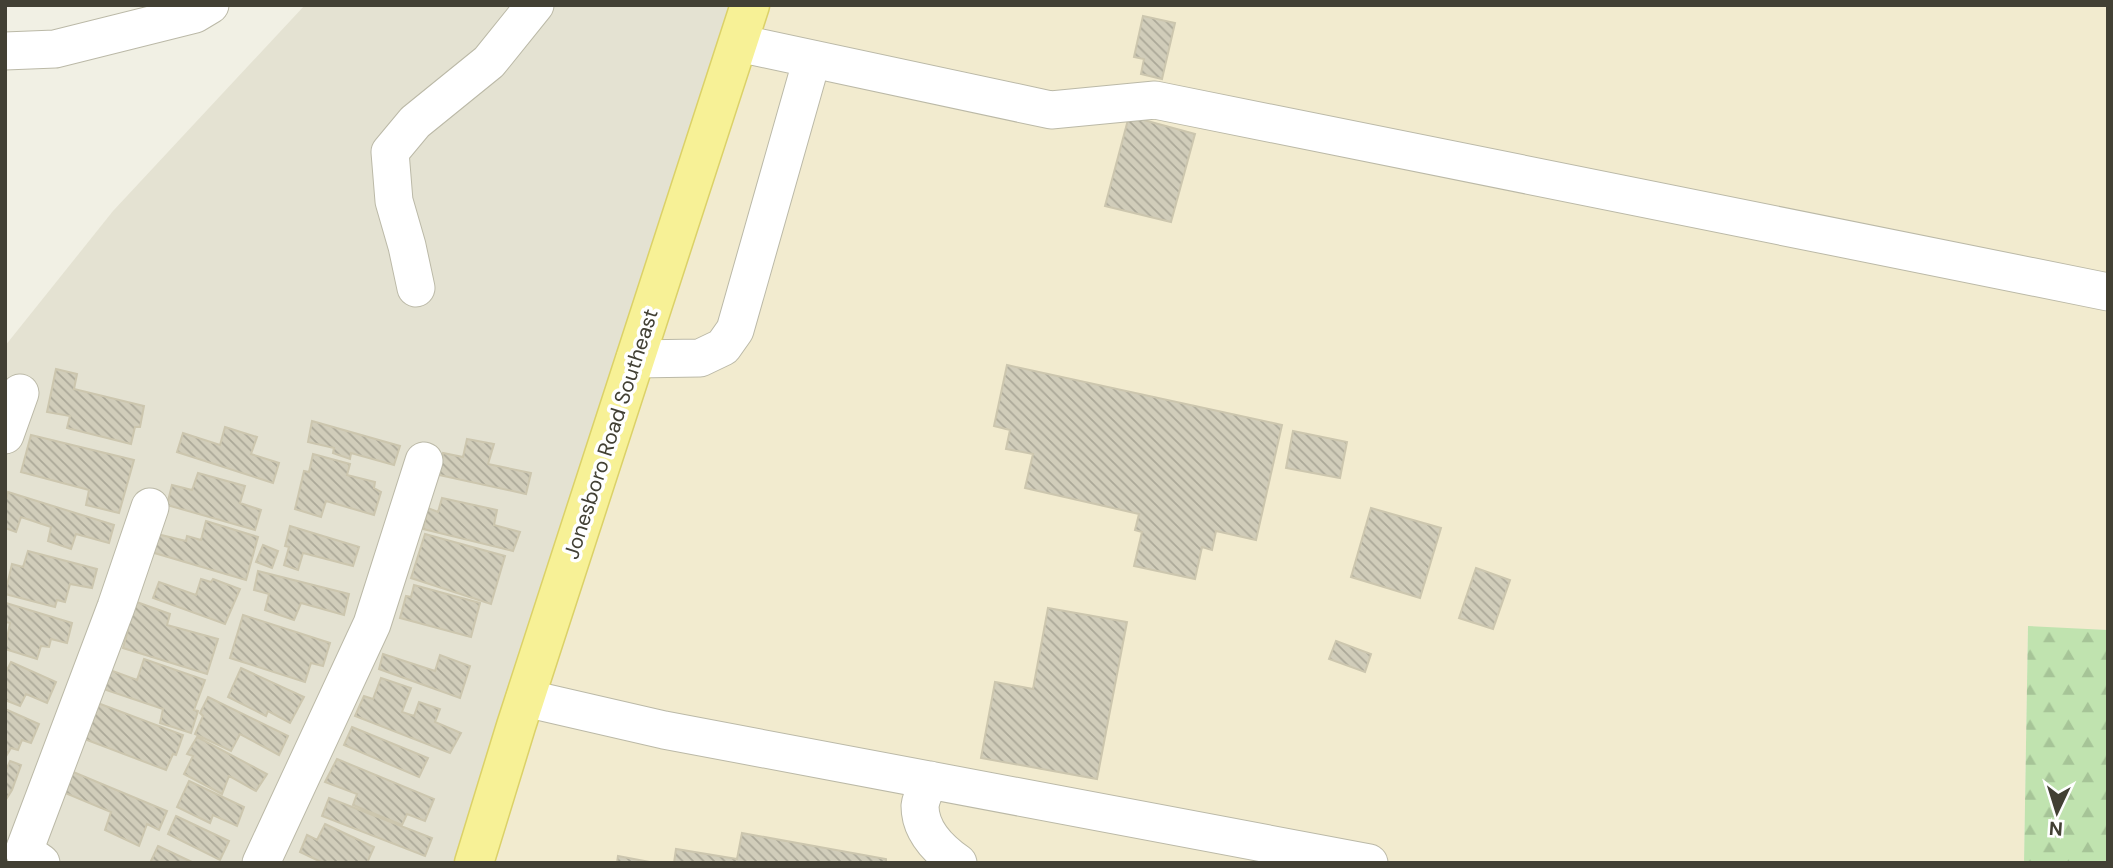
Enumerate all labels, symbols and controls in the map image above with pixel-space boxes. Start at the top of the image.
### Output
street label: Jonesboro Road Southeast [557,305,665,563]
north arrow [2022,777,2092,847]
text: N [2048,816,2064,841]

